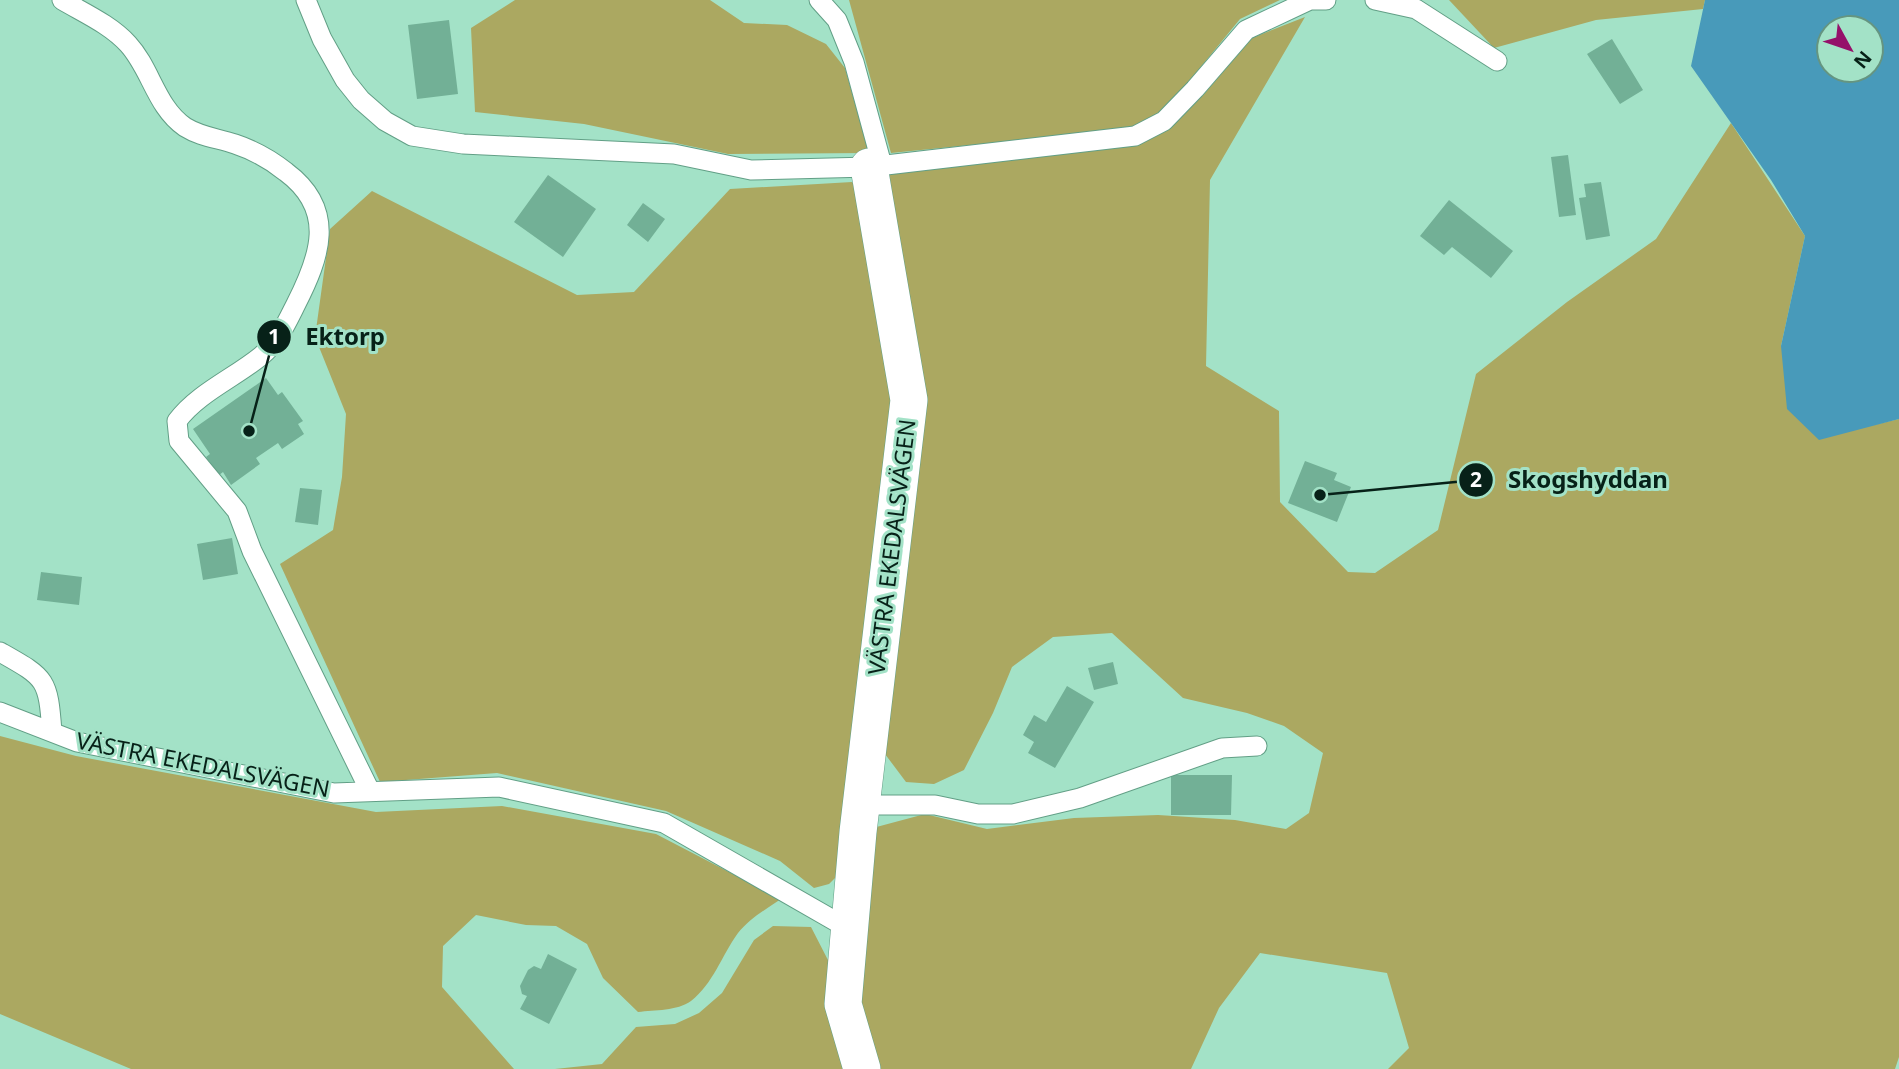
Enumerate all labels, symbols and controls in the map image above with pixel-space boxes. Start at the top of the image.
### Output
north arrow [1815,14,1885,84]
text: N [1848,46,1878,74]
callout: Ektorp [256,314,399,359]
text: Ektorp [305,319,385,352]
text: 1 [268,322,280,350]
street label: VÄSTRA EKEDALSVÄGEN [859,417,923,677]
callout: Skogshyddan [1459,458,1682,503]
text: Skogshyddan [1508,462,1668,495]
text: 2 [1470,465,1482,493]
street label: VÄSTRA EKEDALSVÄGEN [74,724,333,804]

